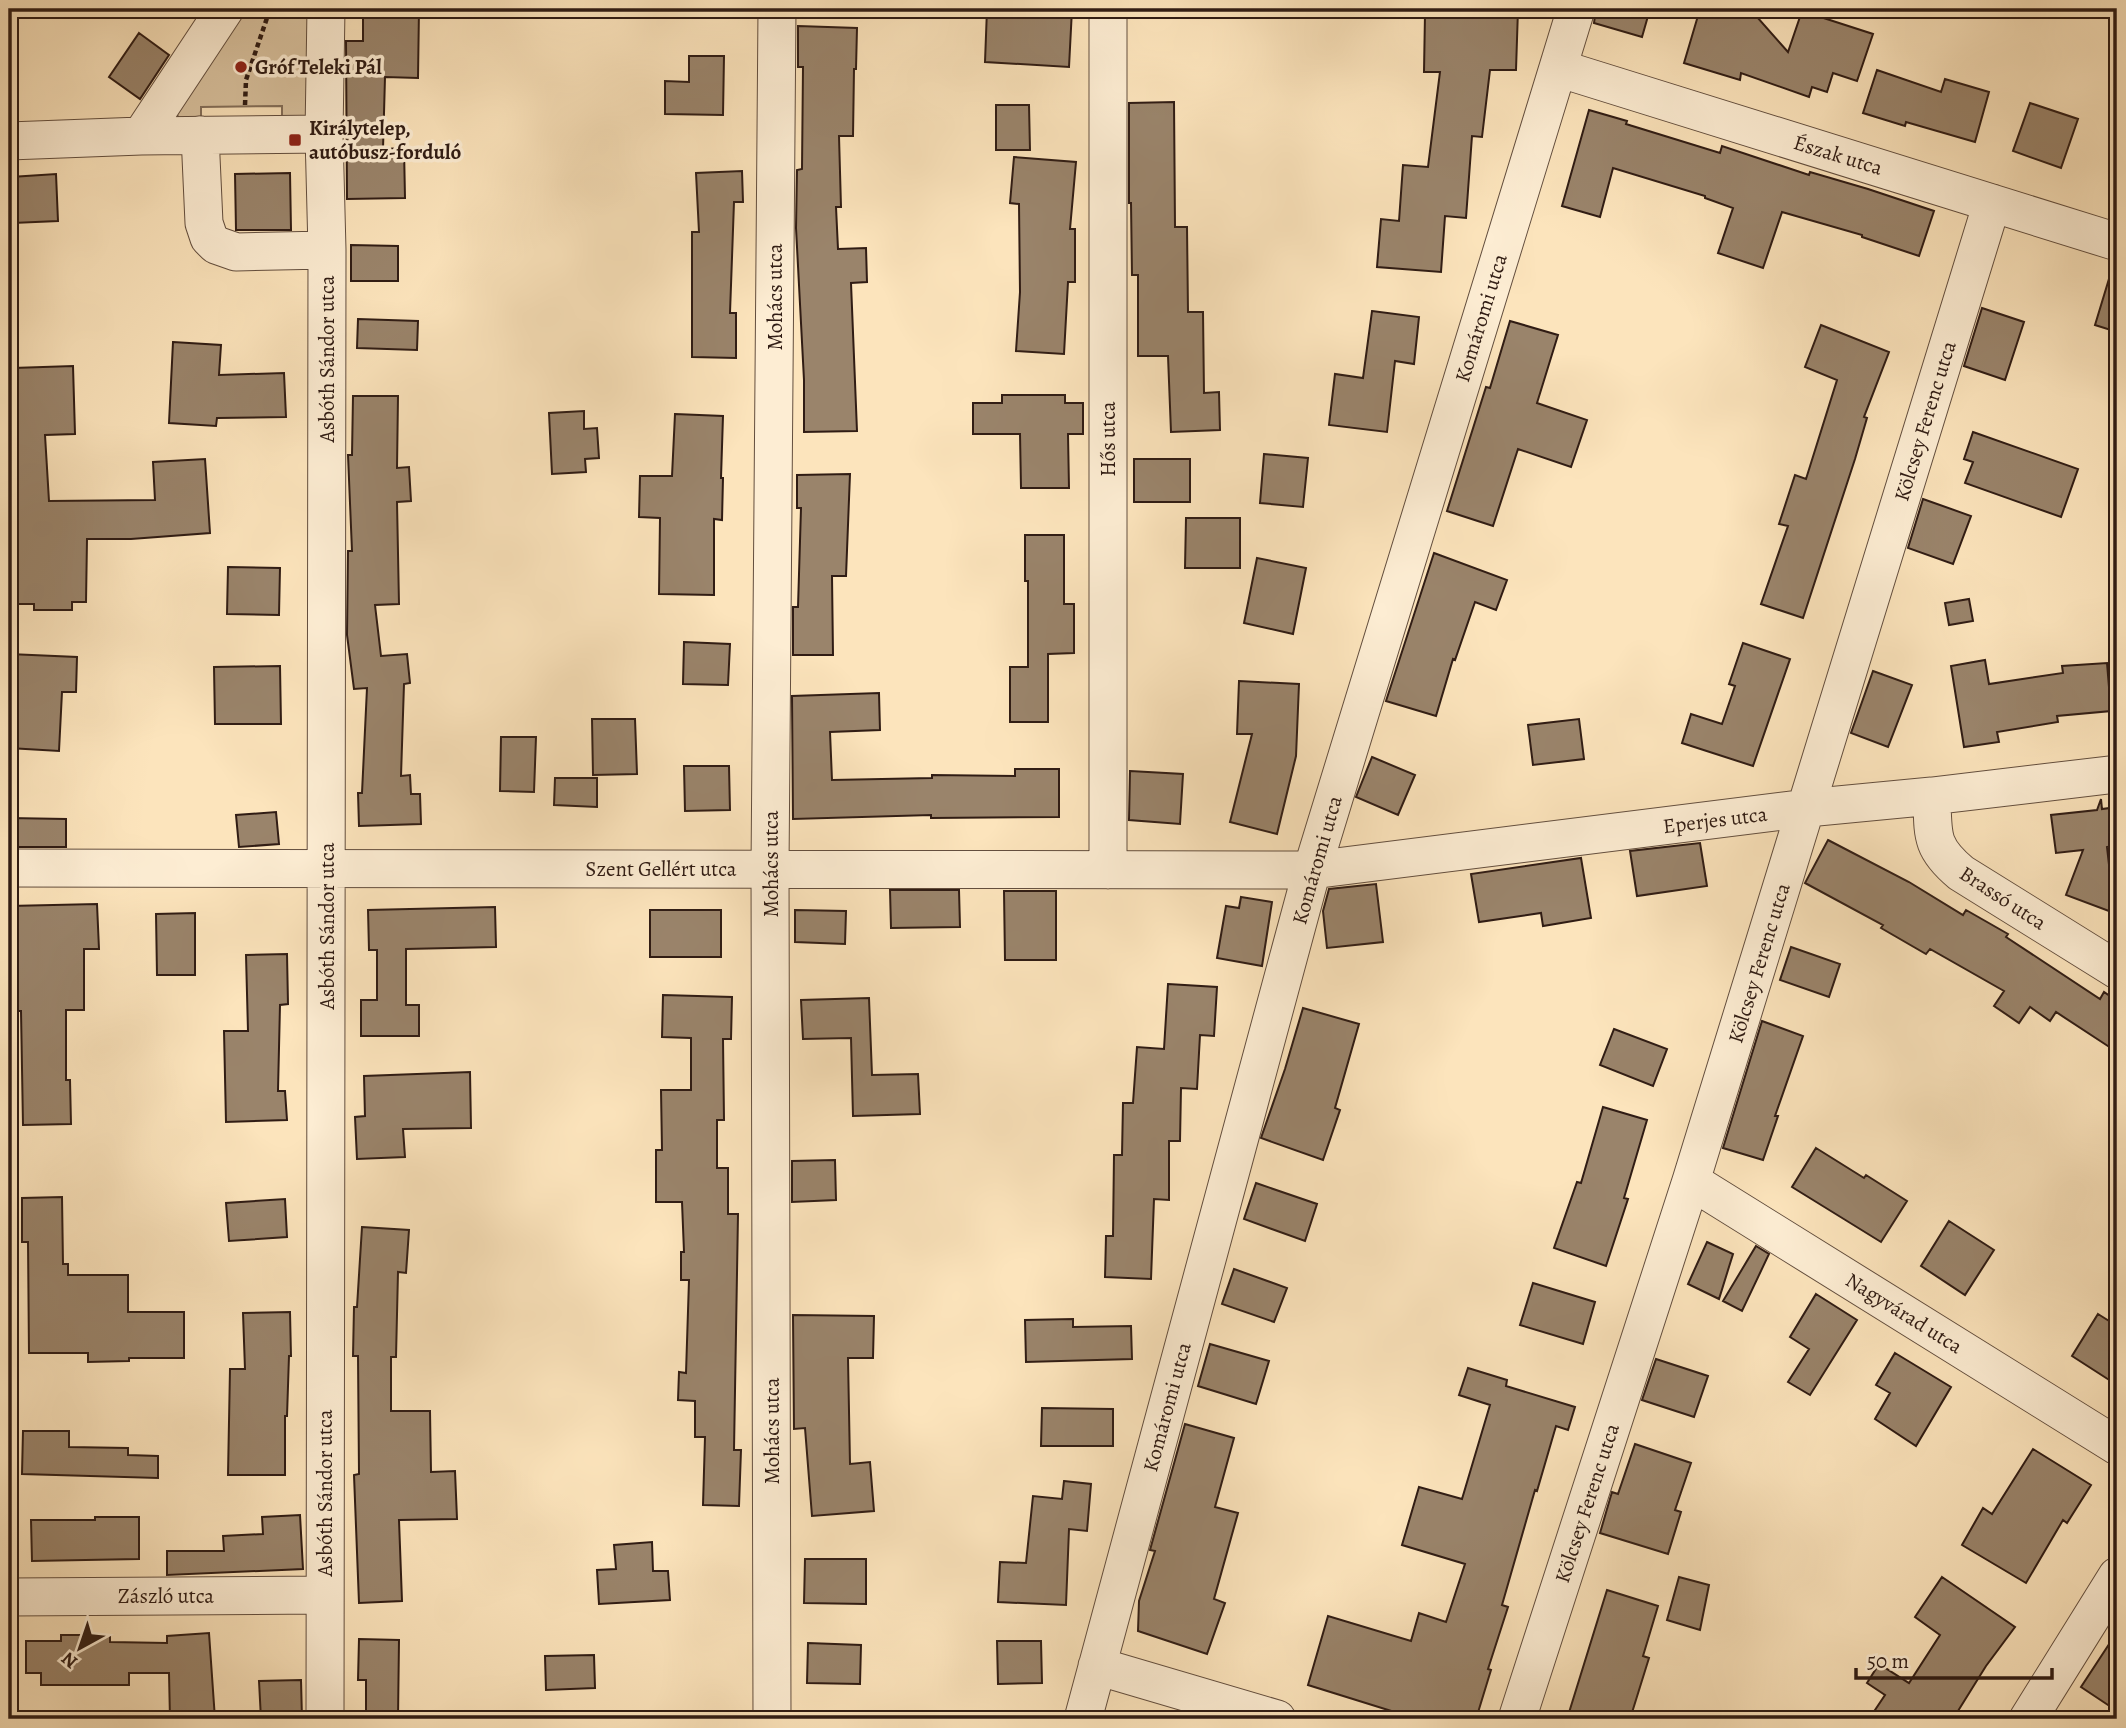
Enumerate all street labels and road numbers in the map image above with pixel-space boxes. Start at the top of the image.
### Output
street label: Észak utca [1790,128,1886,182]
street label: Mohács utca [761,243,789,351]
street label: Komáromi utca [1448,250,1514,386]
street label: Asbóth Sándor utca [313,275,341,443]
street label: Kölcsey Ferenc utca [1887,337,1963,505]
street label: Hős utca [1094,401,1122,477]
street label: Komáromi utca [1285,792,1349,928]
street label: Eperjes utca [1661,800,1769,840]
street label: Mohács utca [757,810,785,918]
street label: Asbóth Sándor utca [313,842,341,1010]
street label: Szent Gellért utca [585,855,737,883]
street label: Brassó utca [1954,860,2052,937]
street label: Kölcsey Ferenc utca [1721,879,1797,1047]
street label: Nagyvárad utca [1840,1266,1968,1360]
street label: Komáromi utca [1136,1339,1198,1475]
street label: Mohács utca [758,1377,786,1485]
street label: Asbóth Sándor utca [311,1409,339,1577]
street label: Kölcsey Ferenc utca [1548,1419,1626,1586]
street label: Zászló utca [118,1582,214,1610]

